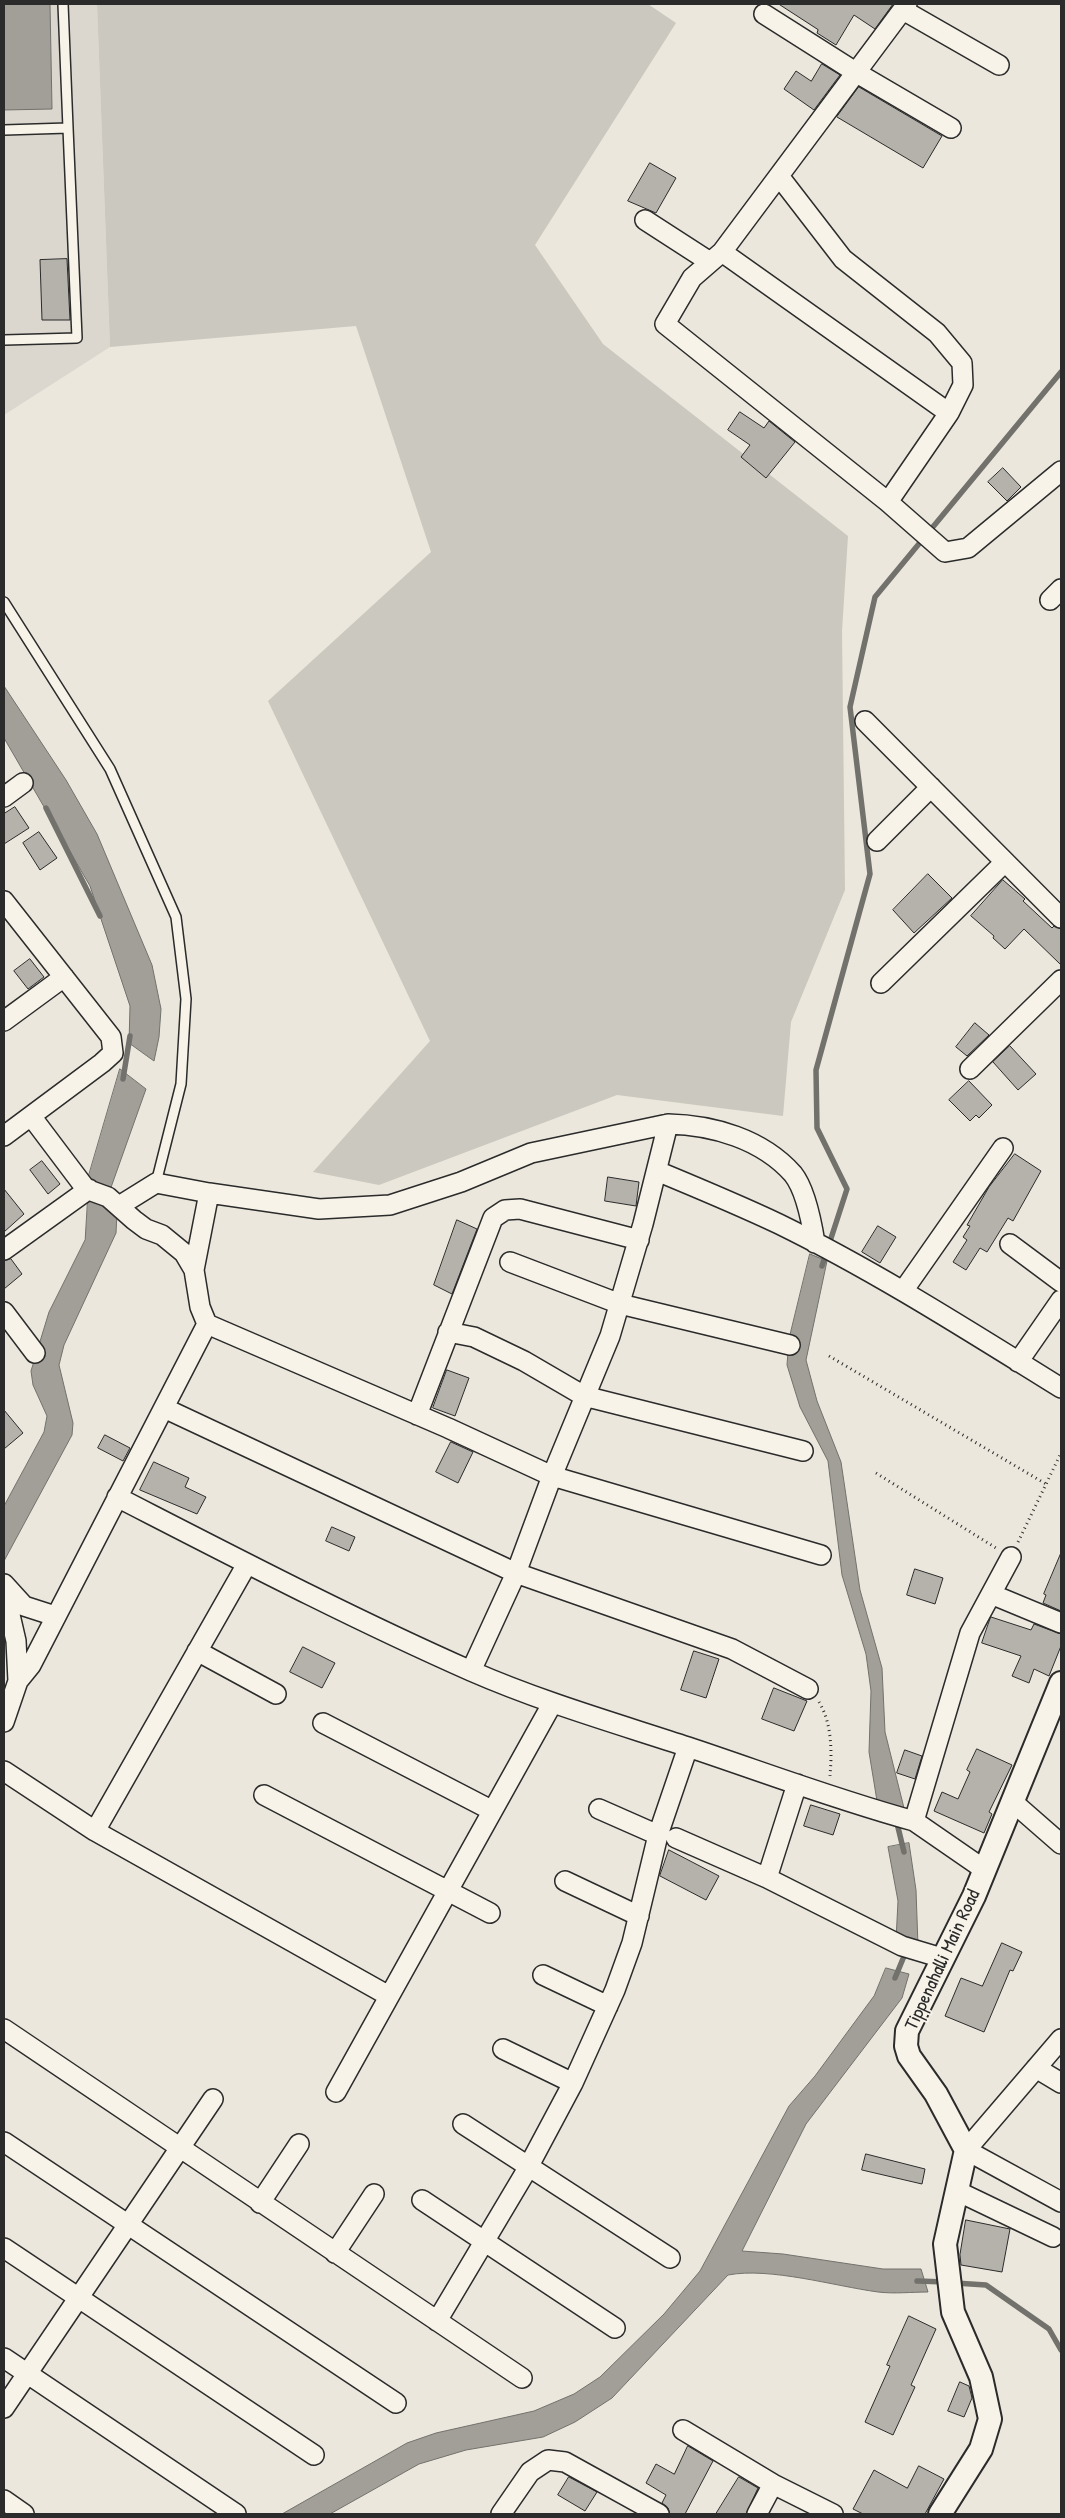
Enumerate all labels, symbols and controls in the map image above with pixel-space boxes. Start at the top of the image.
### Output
street label: Tippenahalli Main Road [900,1886,986,2034]

